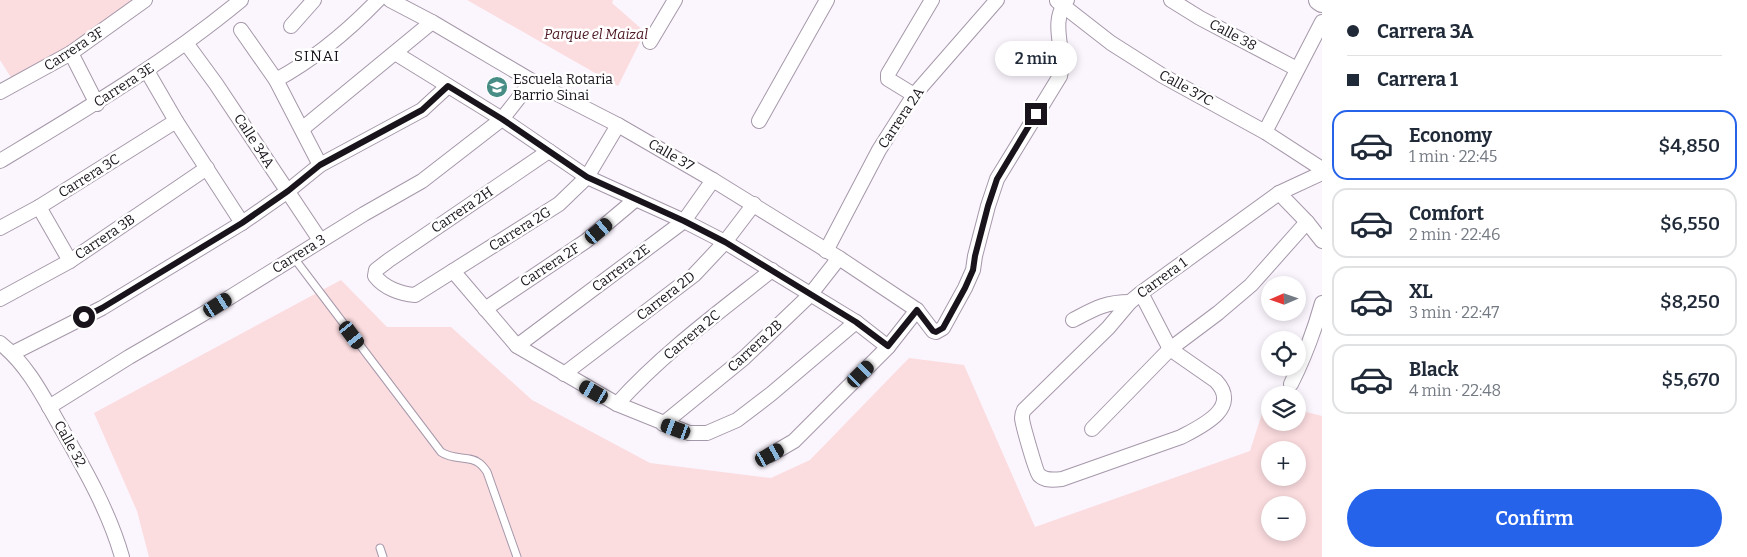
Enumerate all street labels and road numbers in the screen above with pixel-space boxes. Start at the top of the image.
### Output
street label: Calle 38 [1206,15,1260,55]
street label: Carrera 3F [41,23,107,75]
street label: Carrera 3E [91,59,157,111]
street label: Calle 37C [1156,66,1216,110]
street label: Carrera 2A [874,84,928,152]
street label: Calle 34A [230,111,278,171]
street label: Calle 37 [645,135,697,175]
street label: Carrera 3C [55,151,123,201]
street label: Carrera 2H [428,183,496,237]
street label: Carrera 2G [486,203,554,255]
street label: Carrera 3B [72,211,138,263]
street label: Carrera 3 [269,231,329,277]
street label: Carrera 2F [517,239,583,291]
street label: Carrera 2E [589,241,653,295]
street label: Carrera 1 [1134,254,1191,302]
street label: Carrera 2D [633,268,699,324]
street label: Carrera 2C [660,306,724,364]
street label: Carrera 2B [724,316,786,376]
street label: Calle 32 [50,418,90,470]

